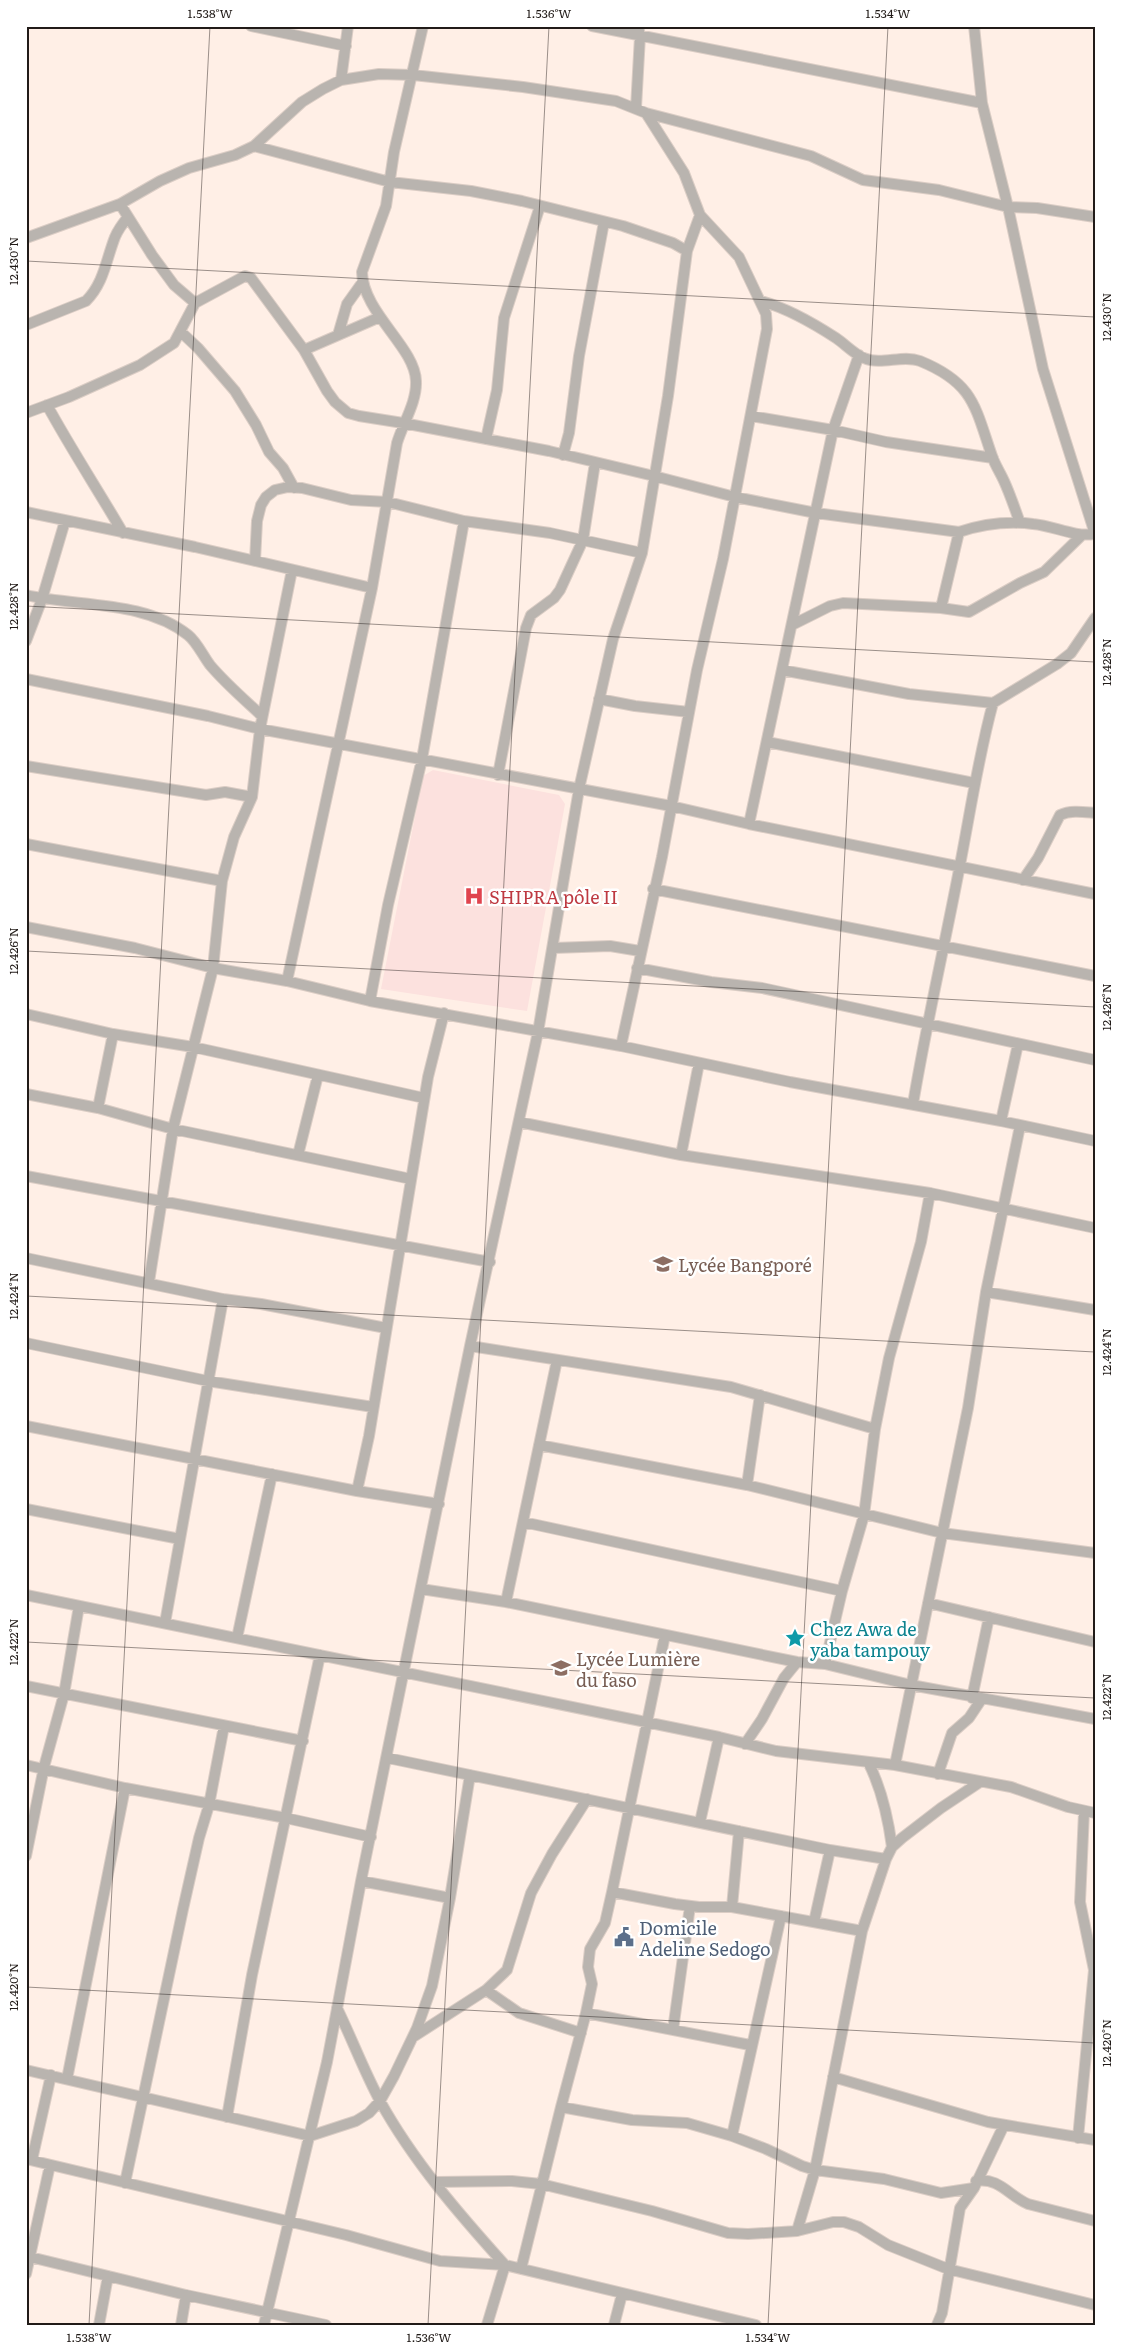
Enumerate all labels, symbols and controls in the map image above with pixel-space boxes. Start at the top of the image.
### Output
text: 1.538°W [187,4,233,22]
text: 1.536°W [527,4,571,22]
text: 1.534°W [866,4,910,22]
text: 12.430°N [4,237,22,285]
text: 12.430°N [1097,293,1115,341]
text: 12.428°N [4,582,22,630]
text: 12.428°N [1097,638,1115,686]
place label: SHIPRA pôle II [489,883,618,910]
hospital icon: SHIPRA pôle II [463,885,485,907]
text: 12.426°N [4,927,22,975]
text: 12.426°N [1097,983,1115,1031]
place label: Lycée Bangporé [678,1251,812,1278]
school or university icon: Lycée Bangporé [652,1253,674,1275]
text: 12.424°N [4,1272,22,1320]
text: 12.424°N [1097,1328,1115,1376]
place label: Chez Awa de yaba tampouy [810,1615,931,1663]
text: 12.422°N [4,1618,22,1666]
place icon: Chez Awa de yaba tampouy [784,1627,806,1649]
place label: Lycée Lumière du faso [576,1645,700,1693]
school or university icon: Lycée Lumière du faso [550,1657,572,1679]
text: 12.422°N [1097,1673,1115,1721]
place label: Domicile Adeline Sedogo [639,1914,771,1962]
public building icon: Domicile Adeline Sedogo [613,1926,635,1948]
text: 12.420°N [4,1963,22,2011]
text: 12.420°N [1097,2019,1115,2067]
text: 1.538°W [66,2328,112,2346]
text: 1.536°W [407,2328,451,2346]
text: 1.534°W [746,2328,790,2346]

